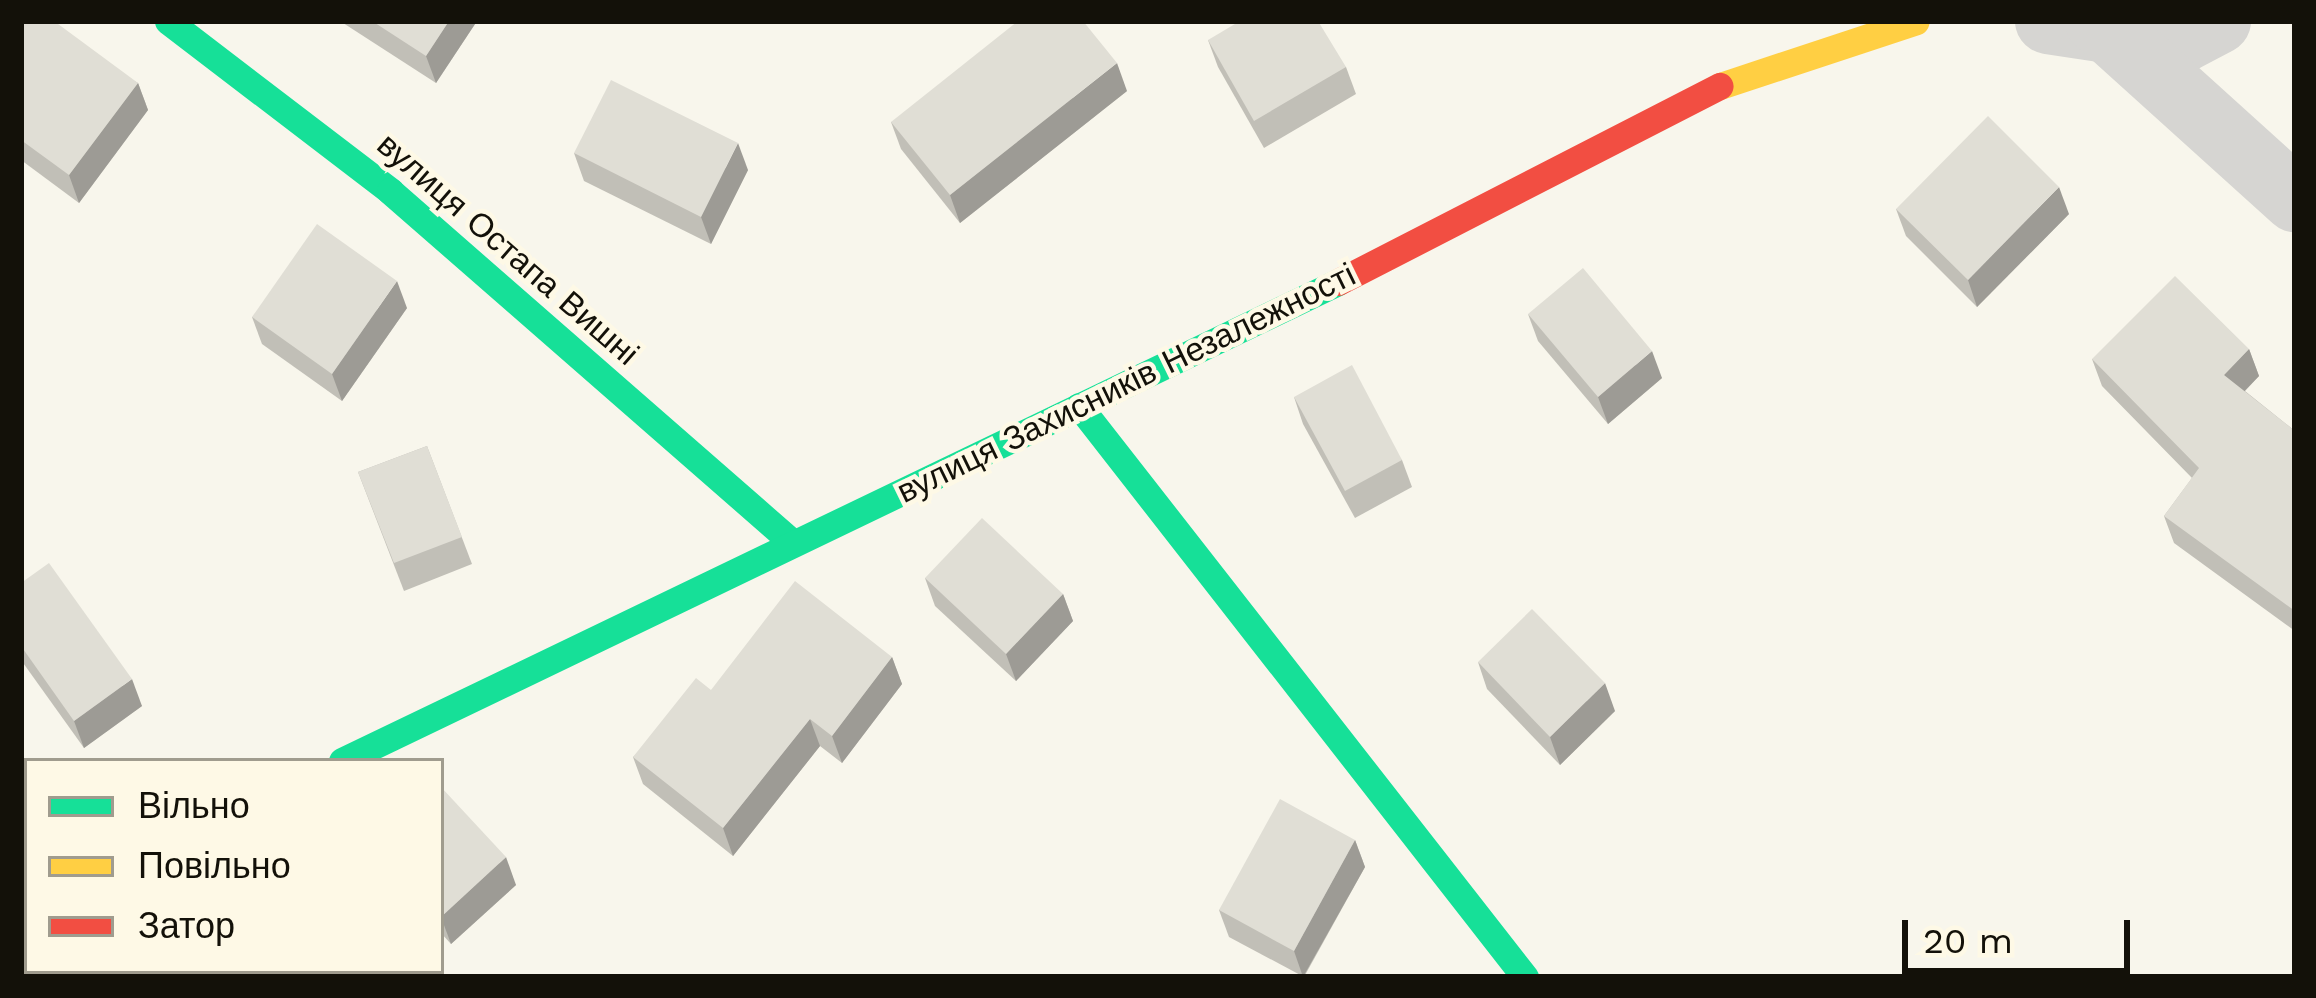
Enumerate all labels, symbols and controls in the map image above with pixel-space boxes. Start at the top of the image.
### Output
street label: вулиця Остапа Вишні [369,125,647,373]
street label: вулиця Захисників Незалежності [890,255,1362,511]
legend [24,758,444,974]
text: Вільно [138,785,250,827]
text: Повільно [138,845,291,887]
scale bar [1908,896,2136,970]
text: Затор [138,905,235,947]
text: 20 m [1923,920,2013,962]

